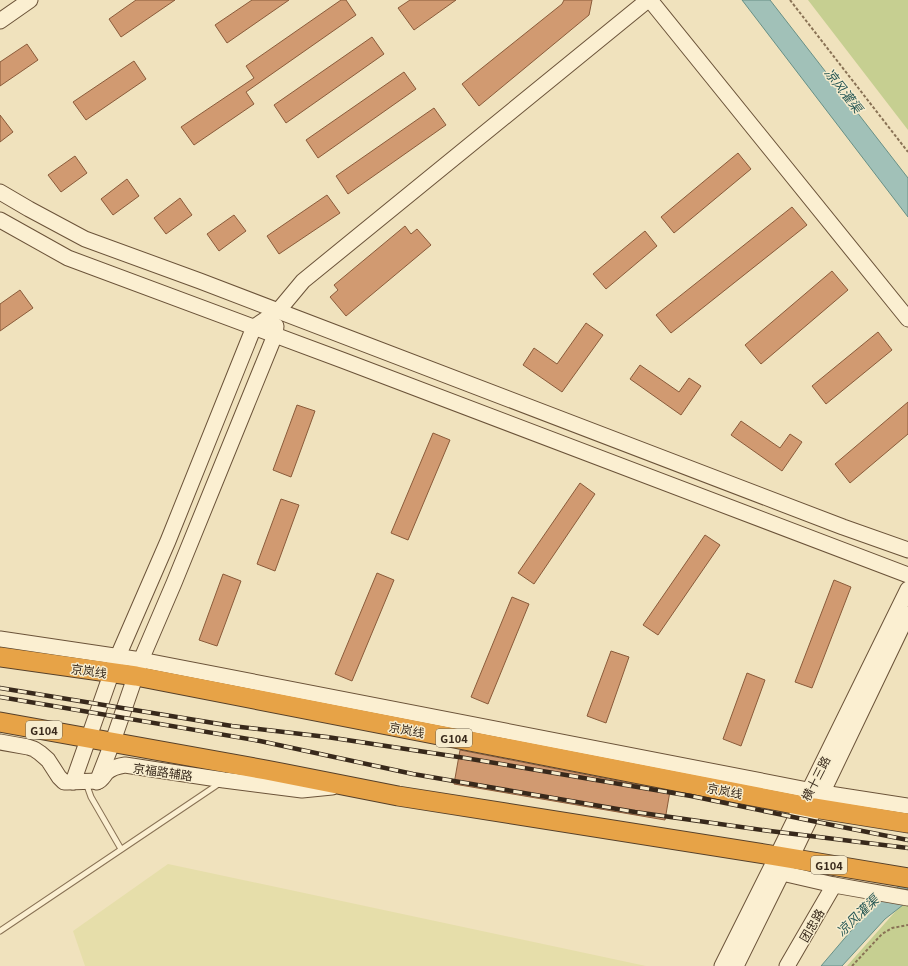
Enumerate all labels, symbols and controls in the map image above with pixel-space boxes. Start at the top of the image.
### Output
water label: 凉风灌渠 [821,64,869,118]
street label: 京岚线 [70,659,108,681]
street label: 京岚线 [388,717,426,741]
road number: G104 [26,721,62,739]
road number: G104 [436,729,472,747]
street label: 横十三路 [797,753,833,803]
street label: 京福路辅路 [132,758,194,784]
street label: 京岚线 [706,778,744,802]
road number: G104 [811,856,847,874]
water label: 凉风灌渠 [832,889,884,940]
street label: 团忠路 [795,905,827,945]

